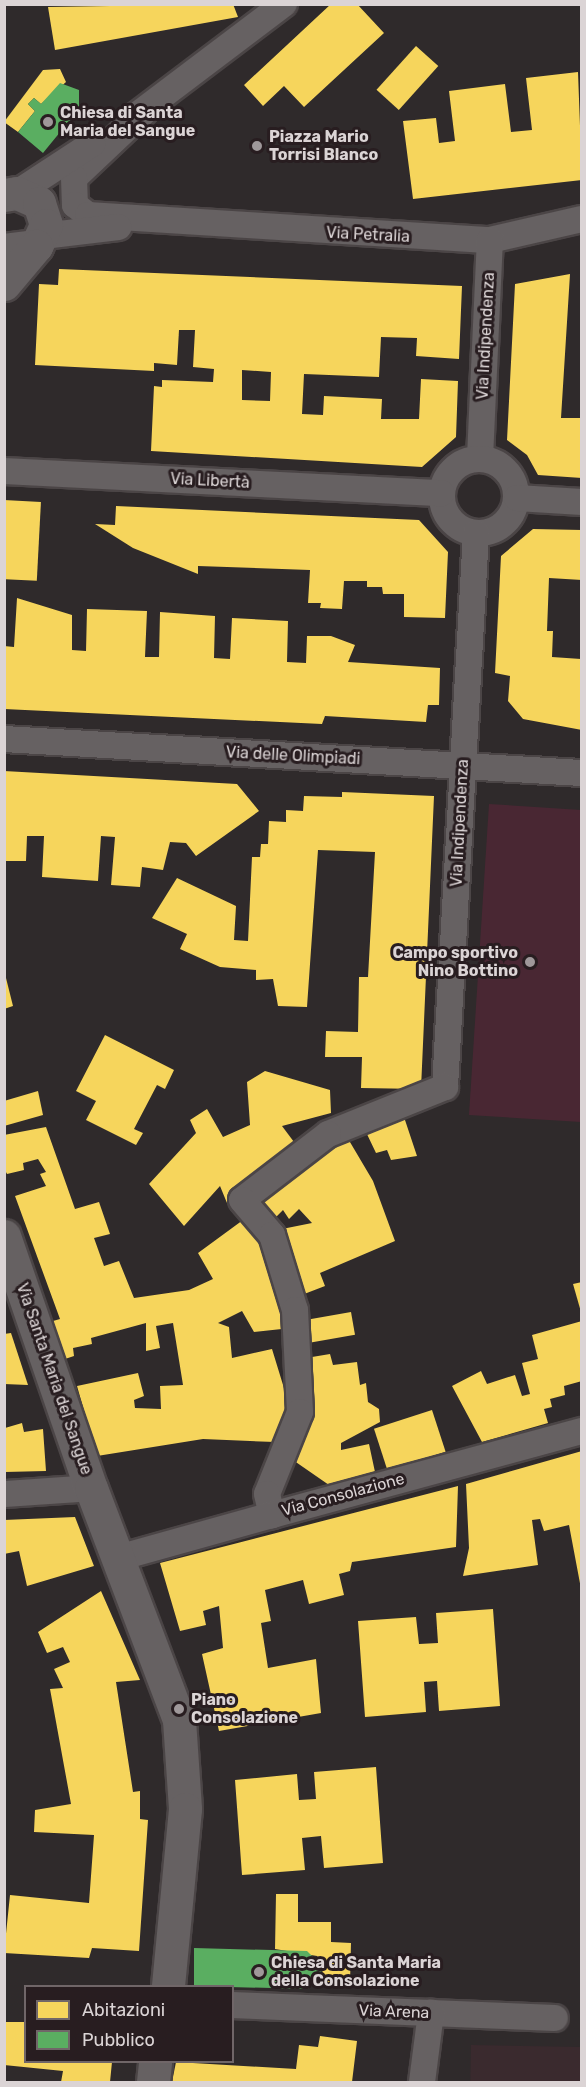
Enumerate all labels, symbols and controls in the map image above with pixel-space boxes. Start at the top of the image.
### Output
place label: Chiesa di Santa Maria del Sangue [60,103,195,141]
marker: Chiesa di Santa Maria del Sangue [41,115,55,129]
place label: Piazza Mario Torrisi Blanco [269,127,378,165]
marker: Piazza Mario Torrisi Blanco [250,139,264,153]
street label: Via Petralia [326,223,410,247]
street label: Via Indipendenza [473,272,499,400]
street label: Via Libertà [170,469,250,493]
street label: Via delle Olimpiadi [225,743,361,769]
street label: Via Indipendenza [447,759,473,887]
place label: Campo sportivo Nino Bottino [392,943,518,981]
marker: Campo sportivo Nino Bottino [523,955,537,969]
street label: Via Santa Maria del Sangue [12,1281,96,1477]
street label: Via Consolazione [279,1469,407,1521]
place label: Piano Consolazione [191,1690,298,1728]
marker: Piano Consolazione [172,1702,186,1716]
place label: Chiesa di Santa Maria della Consolazione [271,1953,441,1991]
marker: Chiesa di Santa Maria della Consolazione [252,1965,266,1979]
legend [24,1985,234,2063]
text: Abitazioni [82,1999,165,2021]
street label: Via Arena [358,2001,430,2023]
text: Pubblico [82,2029,155,2051]

